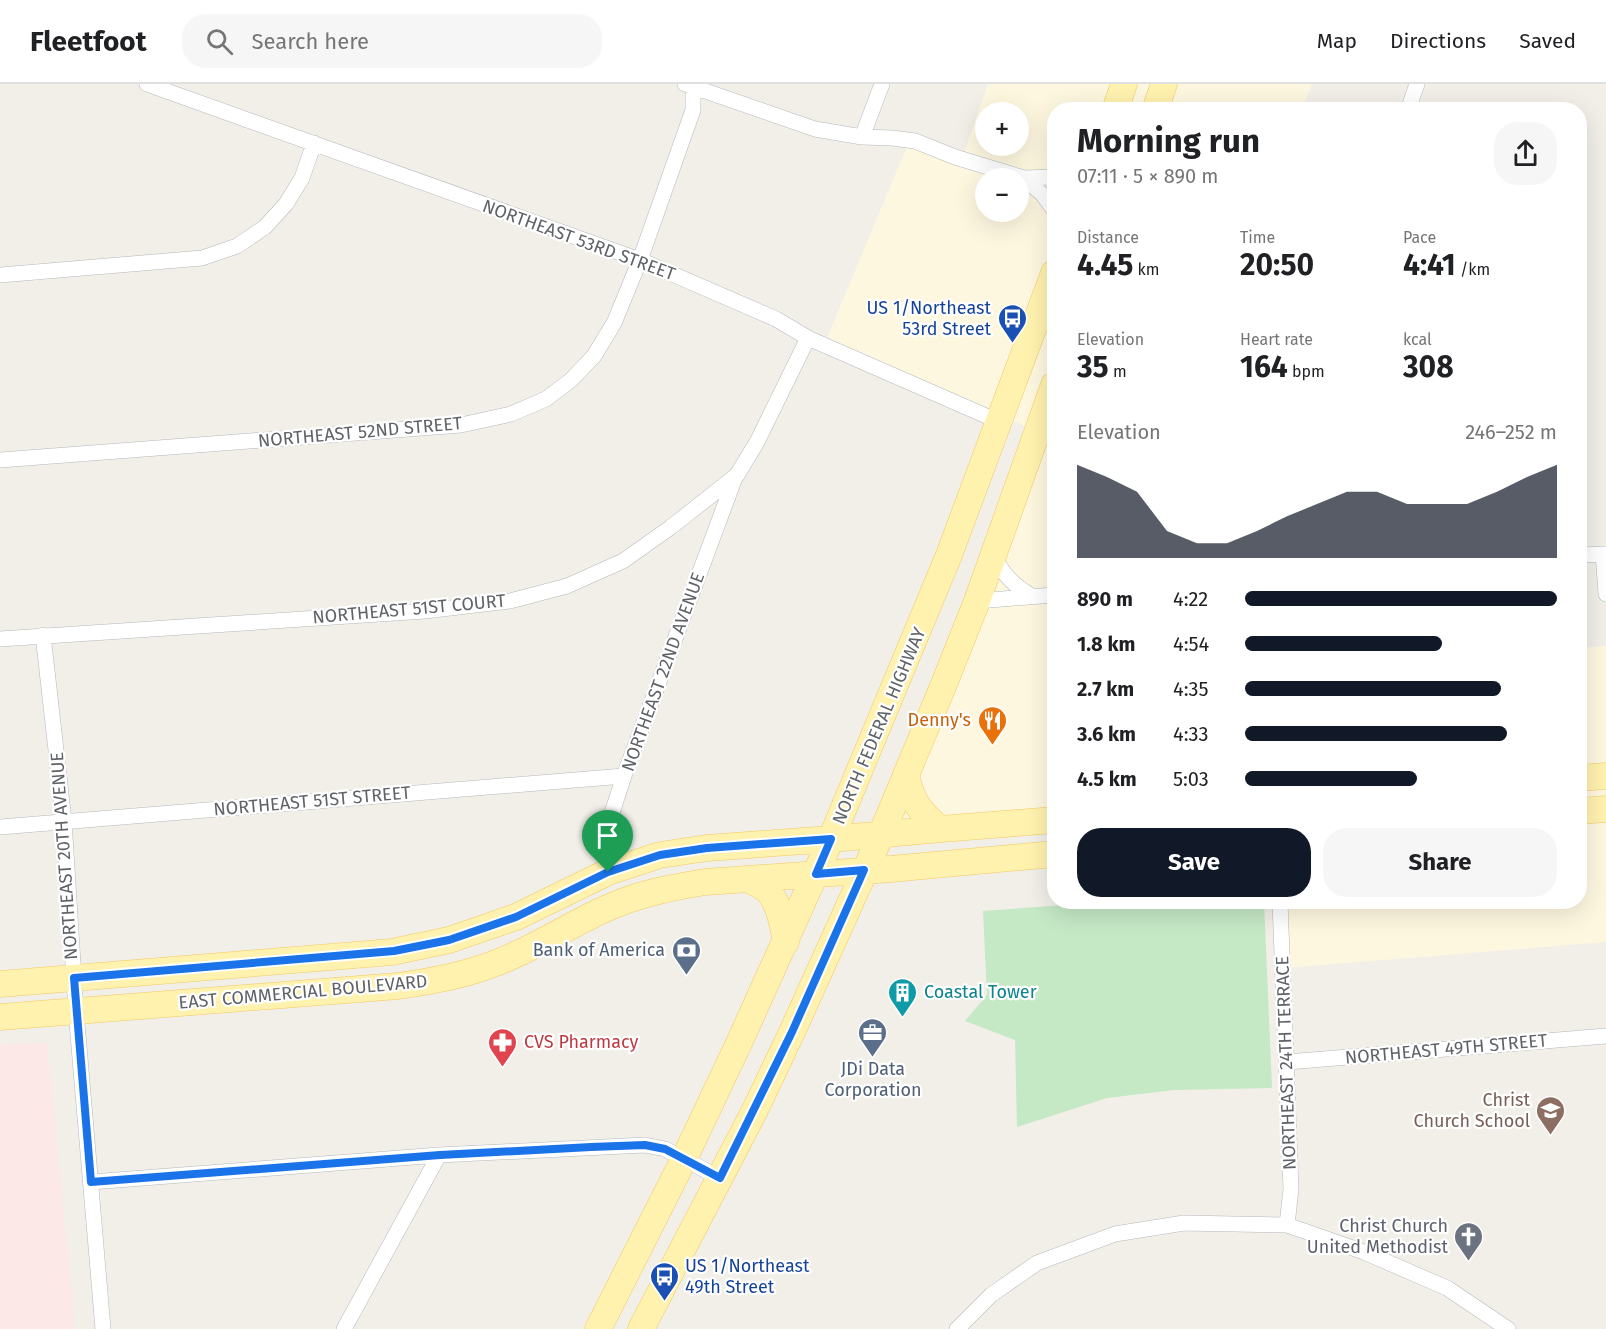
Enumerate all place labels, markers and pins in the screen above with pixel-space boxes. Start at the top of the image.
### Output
place label: US 1/Northeast 53rd Street [867,297,991,340]
bus stop icon: US 1/Northeast 53rd Street [996,302,1028,344]
restaurant icon: Denny's [976,704,1008,746]
place label: Denny's [908,709,971,731]
pin [582,810,633,872]
bank icon: Bank of America [670,934,702,976]
place label: Bank of America [533,939,665,961]
building icon: Coastal Tower [887,976,919,1018]
place label: Coastal Tower [924,981,1037,1003]
office icon: JDi Data Corporation [857,1016,889,1058]
pharmacy icon: CVS Pharmacy [487,1026,519,1068]
place label: CVS Pharmacy [524,1031,639,1053]
place label: JDi Data Corporation [824,1058,922,1101]
place label: Christ Church School [1413,1089,1530,1132]
school or university icon: Christ Church School [1535,1094,1567,1136]
place label: Christ Church United Methodist [1307,1215,1448,1258]
church icon: Christ Church United Methodist [1453,1220,1485,1262]
place label: US 1/Northeast 49th Street [685,1255,810,1298]
bus stop icon: US 1/Northeast 49th Street [648,1260,680,1302]

